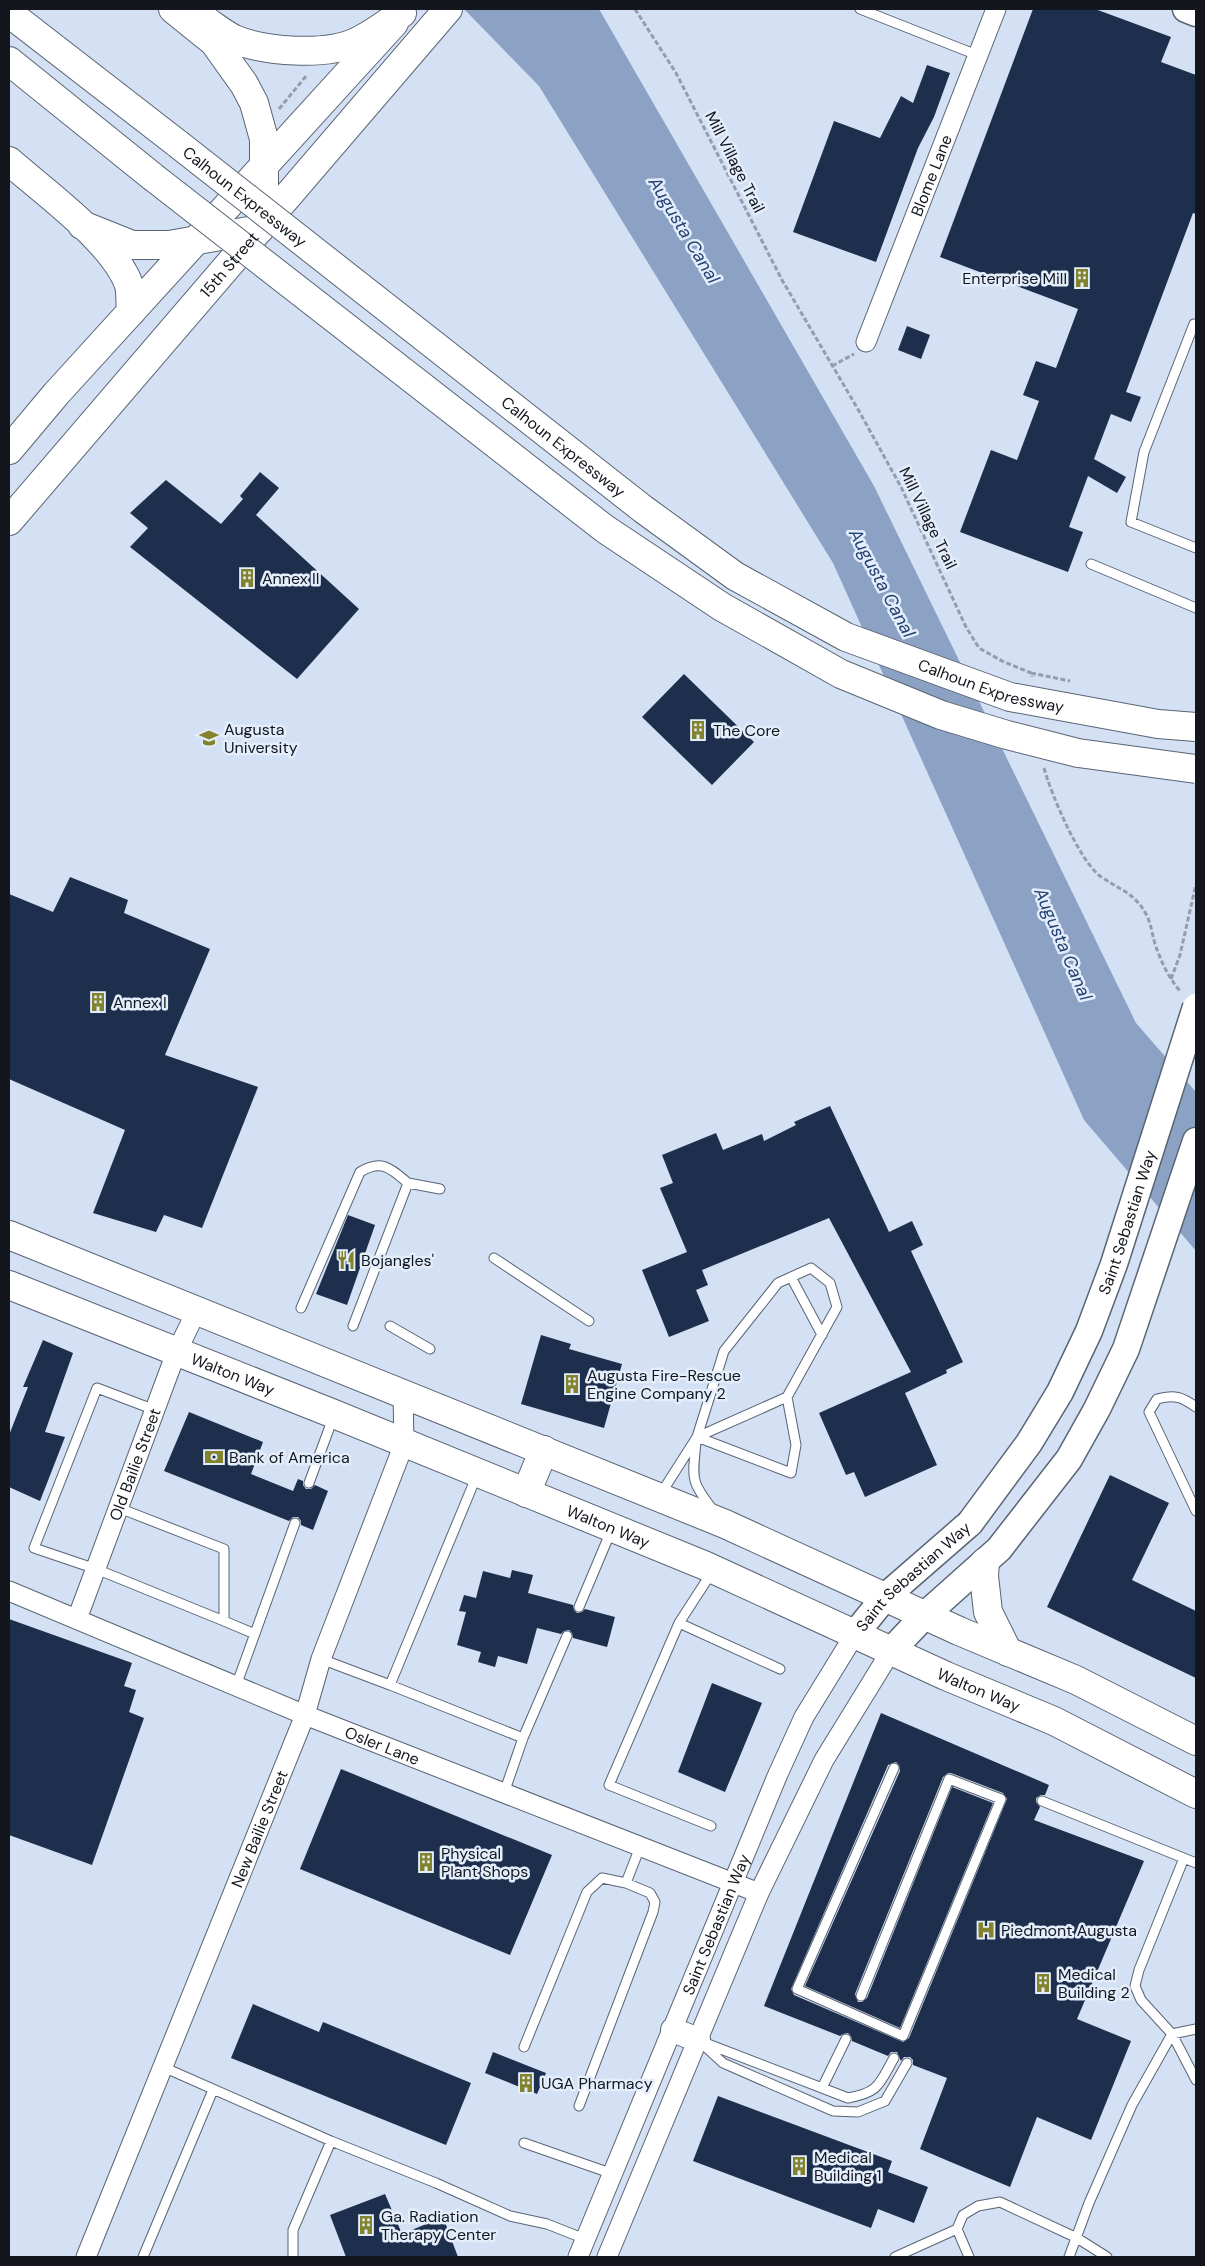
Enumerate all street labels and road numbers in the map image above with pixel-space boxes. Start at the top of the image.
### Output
street label: Mill Village Trail [700,108,770,216]
street label: Blome Lane [906,131,956,219]
street label: Calhoun Expressway [179,141,311,252]
street label: 15th Street [195,227,263,302]
street label: Calhoun Expressway [497,391,630,502]
street label: Mill Village Trail [894,463,962,573]
street label: Calhoun Expressway [915,654,1066,717]
street label: Saint Sebastian Way [1093,1147,1160,1297]
street label: Walton Way [188,1348,278,1400]
street label: Old Bailie Street [104,1405,165,1524]
street label: Walton Way [564,1500,653,1553]
street label: Saint Sebastian Way [851,1517,975,1635]
street label: Walton Way [934,1663,1024,1716]
street label: Osler Lane [342,1721,423,1769]
street label: New Bailie Street [226,1767,292,1890]
street label: Saint Sebastian Way [677,1851,754,1998]

